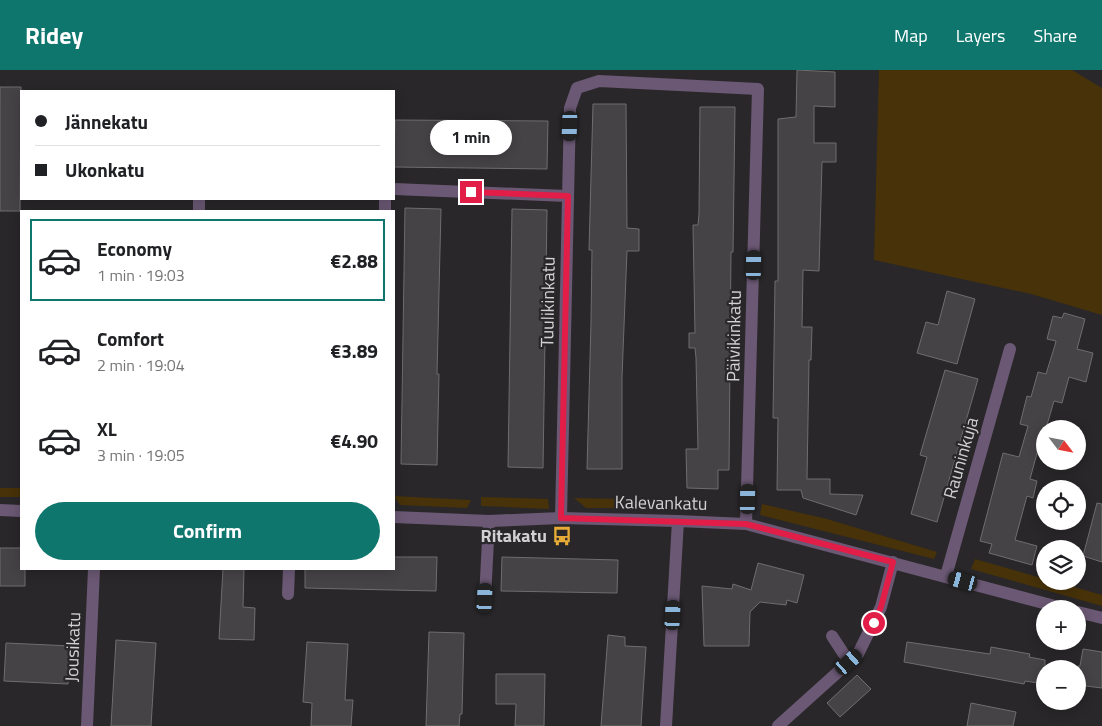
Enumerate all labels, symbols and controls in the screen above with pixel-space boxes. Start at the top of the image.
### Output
text: Ridey [25,17,83,53]
text: Map [894,22,928,49]
text: Layers [956,22,1005,49]
text: Share [1033,22,1077,49]
text: Jännekatu [65,107,148,136]
car [561,111,578,141]
callout: 1 min [430,119,512,154]
text: 1 min [452,125,490,149]
text: Ukonkatu [65,155,145,184]
route end [460,181,482,203]
text: Economy [97,234,172,263]
icon: car [37,238,82,283]
text: €2.88 [331,246,378,275]
car [746,250,761,280]
street label: Tuulikinkatu [533,256,562,348]
text: 1 min · 19:03 [97,263,185,287]
street label: Päivikinkatu [719,290,748,382]
text: Comfort [97,324,164,353]
icon: car [37,328,82,373]
text: €3.89 [331,336,378,365]
text: 2 min · 19:04 [97,353,185,377]
text: XL [97,414,117,443]
street label: Rauninkuja [936,414,985,502]
icon: car [37,418,82,463]
north arrow [1036,420,1086,470]
map controls [1036,420,1086,710]
text: €4.90 [331,426,378,455]
text: 3 min · 19:05 [97,443,185,467]
button: locate [1036,480,1086,530]
car [740,484,755,514]
street label: Kalevankatu [614,488,708,517]
button: Confirm [35,502,380,560]
place label: Ritakatu [480,522,547,549]
bus stop icon: Ritakatu [551,525,573,547]
button: layers [1036,540,1086,590]
car [946,570,979,592]
car [476,583,493,613]
car [664,600,681,630]
button: + [1036,600,1086,650]
street label: Jousikatu [58,612,87,682]
route start [863,612,885,634]
car [832,646,865,678]
button: − [1036,660,1086,710]

